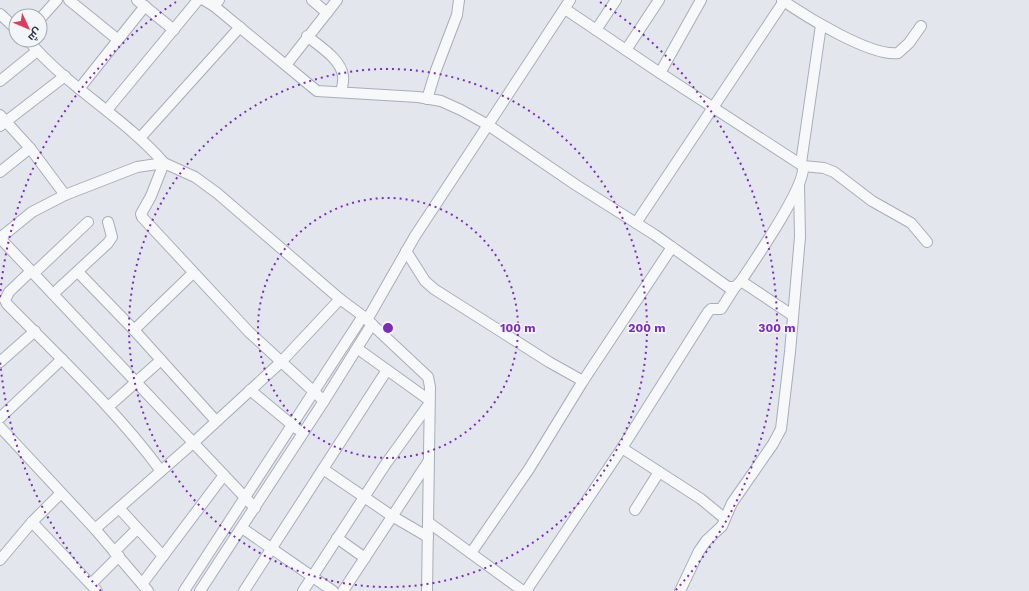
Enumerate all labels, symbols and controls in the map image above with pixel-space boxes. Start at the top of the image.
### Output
north arrow [8,8,48,48]
text: ش [25,25,44,44]
centre of rings [381,321,395,335]
text: 100 m [500,321,536,335]
text: 200 m [628,321,666,335]
text: 300 m [758,321,796,335]

